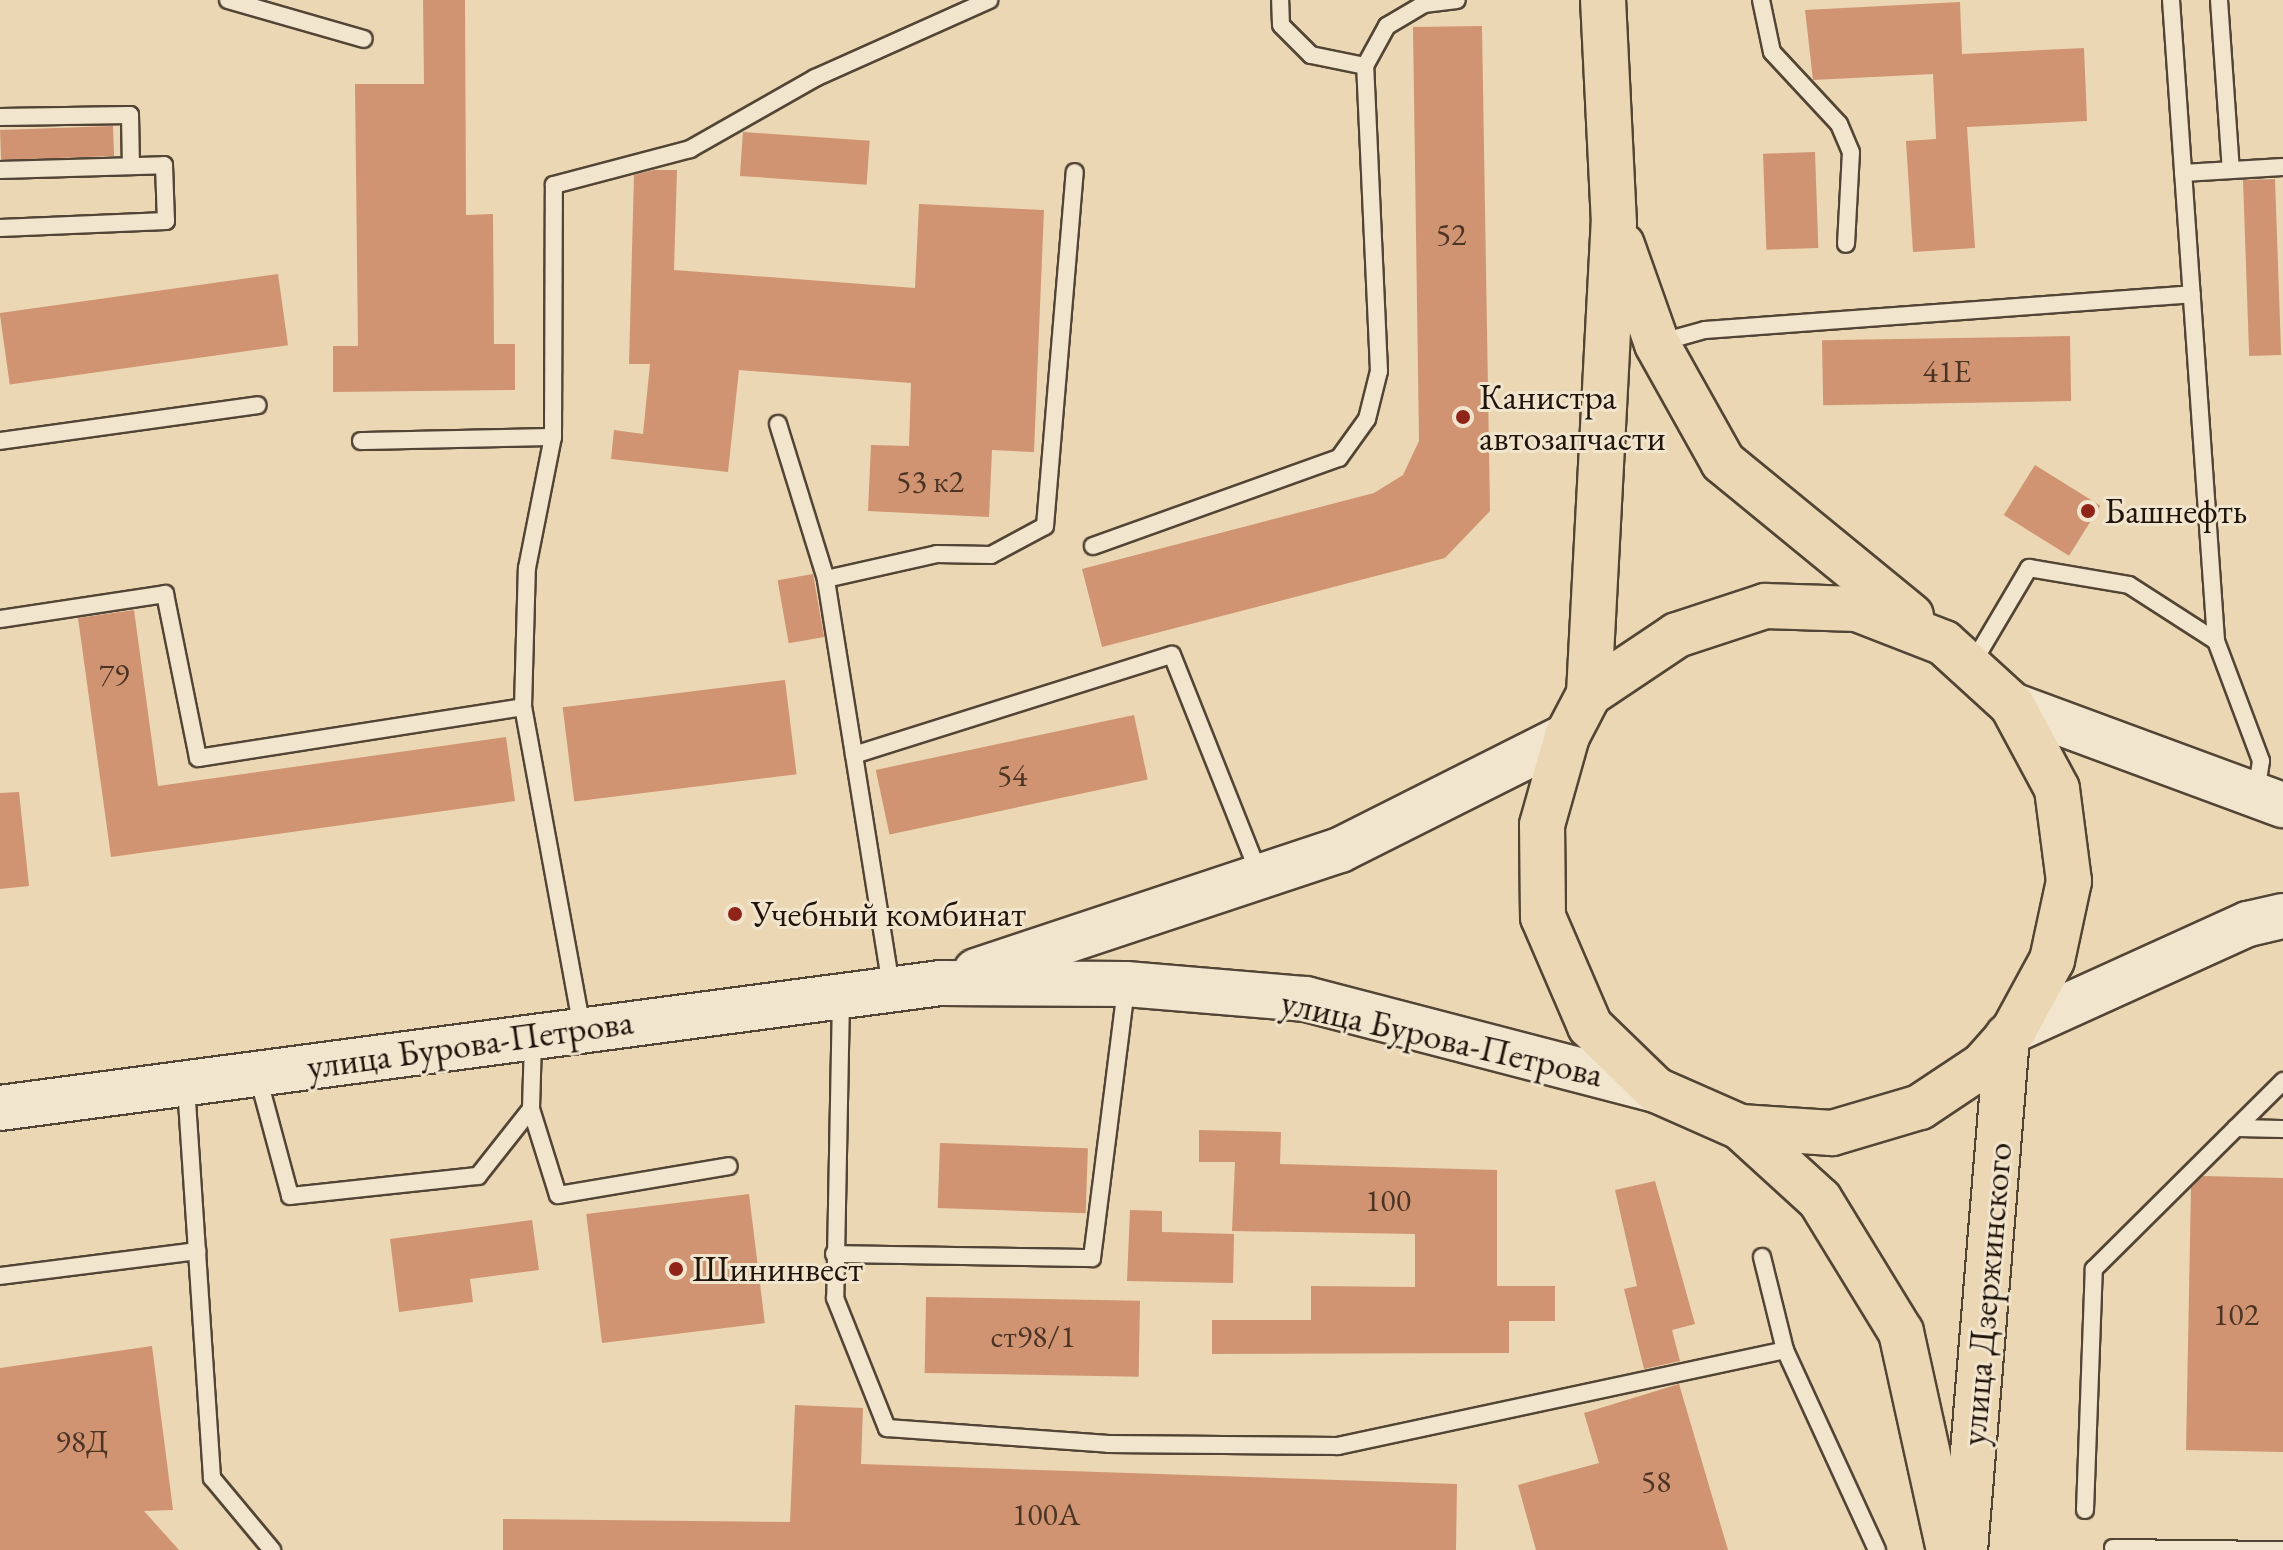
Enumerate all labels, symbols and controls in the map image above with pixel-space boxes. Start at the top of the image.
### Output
house number: 52 [1436,215,1466,253]
house number: 41Е [1923,352,1971,390]
place label: Канистра автозапчасти [1479,374,1666,459]
marker: Канистра автозапчасти [1454,408,1472,426]
house number: 53 к2 [896,462,964,500]
place label: Башнефть [2104,489,2247,533]
marker: Башнефть [2079,502,2097,520]
house number: 79 [99,655,129,693]
house number: 54 [997,756,1027,794]
place label: Учебный комбинат [751,892,1026,936]
marker: Учебный комбинат [726,905,744,923]
street label: улица Бурова-Петрова [1277,980,1607,1096]
street label: улица Бурова-Петрова [304,1000,636,1088]
street label: улица Дзержинского [1951,1141,2021,1447]
house number: 100 [1365,1181,1411,1219]
place label: Шининвест [692,1247,863,1291]
marker: Шининвест [667,1260,685,1278]
house number: 102 [2213,1295,2259,1333]
house number: ст98/1 [991,1317,1075,1355]
house number: 98Д [55,1422,109,1460]
house number: 58 [1641,1462,1671,1500]
house number: 100А [1012,1495,1080,1533]

